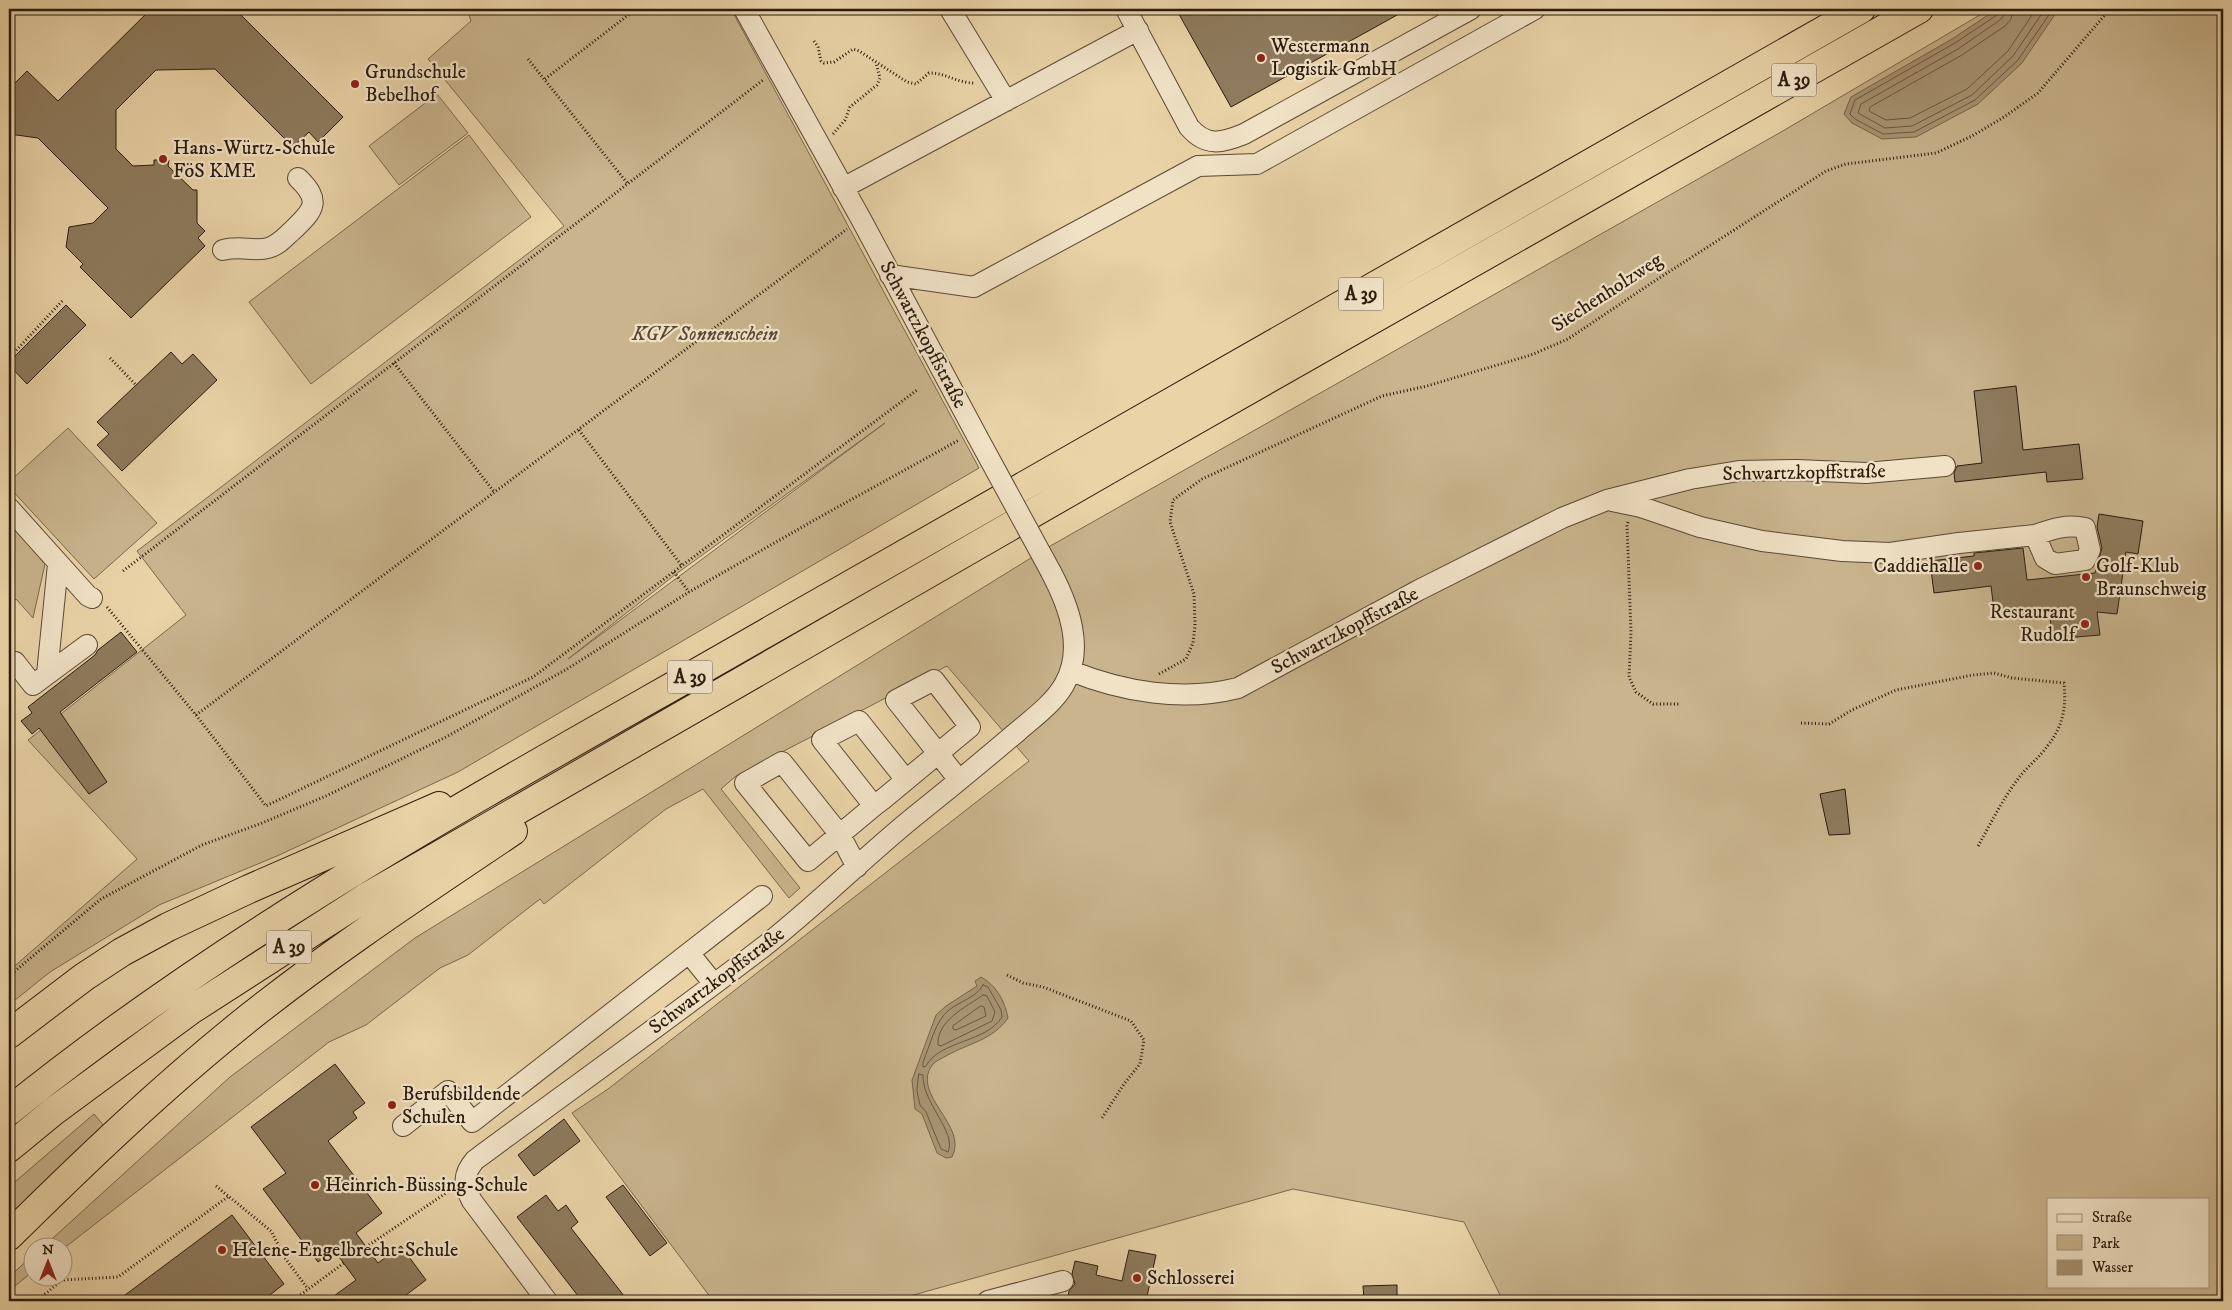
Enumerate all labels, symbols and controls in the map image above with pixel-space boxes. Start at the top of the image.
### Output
place label: Westermann Logistik GmbH [1270,34,1397,82]
marker: Westermann Logistik GmbH [1255,52,1267,64]
place label: Grundschule Bebelhof [365,60,466,108]
road number: A 39 [1772,64,1816,96]
marker: Grundschule Bebelhof [349,78,361,90]
place label: Hans-Würtz-Schule FöS KME [173,136,335,184]
marker: Hans-Würtz-Schule FöS KME [157,153,169,165]
street label: Siechenholzweg [1547,248,1667,338]
street label: Schwartzkopffstraße [874,257,972,413]
road number: A 39 [1338,278,1384,310]
park label: KGV Sonnenschein [631,322,778,347]
street label: Schwartzkopffstraße [1722,459,1886,487]
place label: Caddiehalle [1874,554,1968,579]
place label: Golf-Klub Braunschweig [2096,554,2206,602]
marker: Caddiehalle [1972,560,1984,572]
marker: Golf-Klub Braunschweig [2080,571,2092,583]
street label: Schwartzkopffstraße [1267,582,1423,680]
place label: Restaurant Rudolf [1990,600,2079,648]
marker: Restaurant Rudolf [2079,618,2091,630]
road number: A 39 [668,660,712,694]
street label: Schwartzkopffstraße [644,922,790,1040]
road number: A 39 [266,930,312,964]
place label: Berufsbildende Schulen [402,1082,521,1130]
marker: Berufsbildende Schulen [386,1099,398,1111]
place label: Heinrich-Büssing-Schule [325,1173,528,1198]
marker: Heinrich-Büssing-Schule [309,1179,321,1191]
legend [2047,1198,2210,1288]
text: Straße [2092,1208,2132,1227]
text: Park [2092,1234,2121,1253]
north arrow [22,1238,72,1288]
place label: Helene-Engelbrecht-Schule [232,1238,458,1263]
text: N [42,1241,54,1259]
marker: Helene-Engelbrecht-Schule [216,1244,228,1256]
text: Wasser [2091,1258,2133,1277]
place label: Schlosserei [1147,1266,1235,1291]
marker: Schlosserei [1131,1272,1143,1284]

